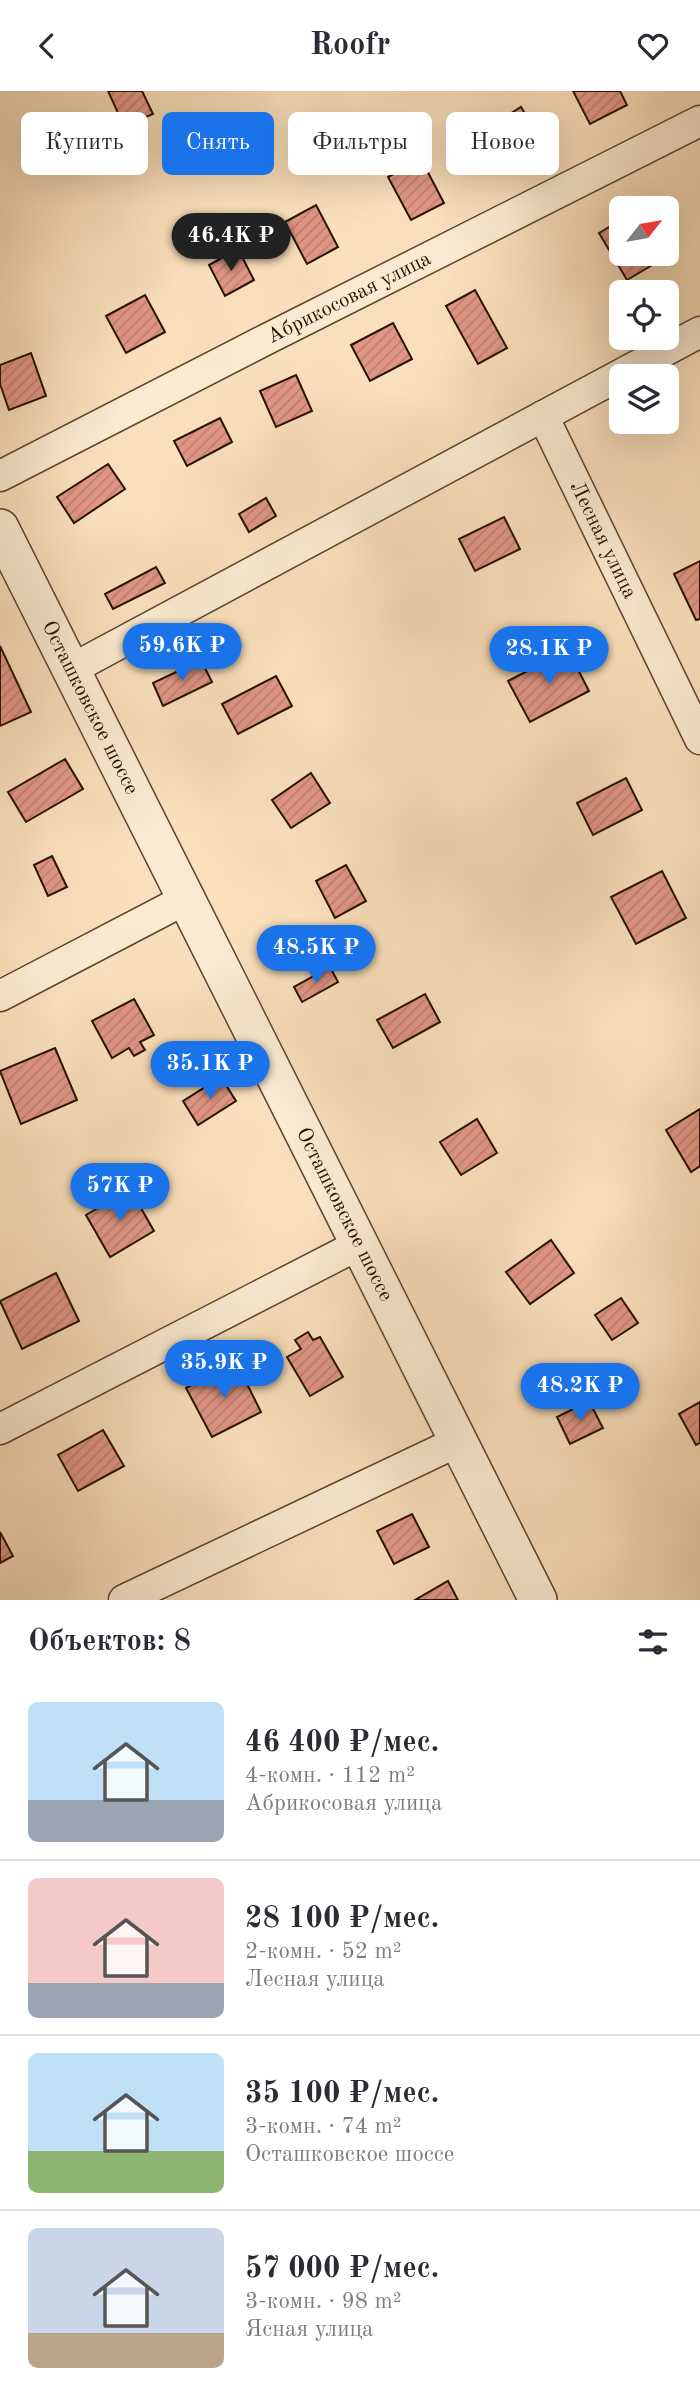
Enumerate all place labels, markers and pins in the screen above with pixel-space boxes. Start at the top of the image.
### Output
pin: 46.4K ₽ [166,213,296,273]
pin: 59.6K ₽ [117,623,247,683]
pin: 28.1K ₽ [484,627,614,686]
pin: 48.5K ₽ [251,925,381,985]
pin: 35.1K ₽ [145,1041,275,1101]
pin: 57K ₽ [71,1163,169,1223]
pin: 35.9K ₽ [159,1341,289,1400]
pin: 48.2K ₽ [515,1363,645,1423]

